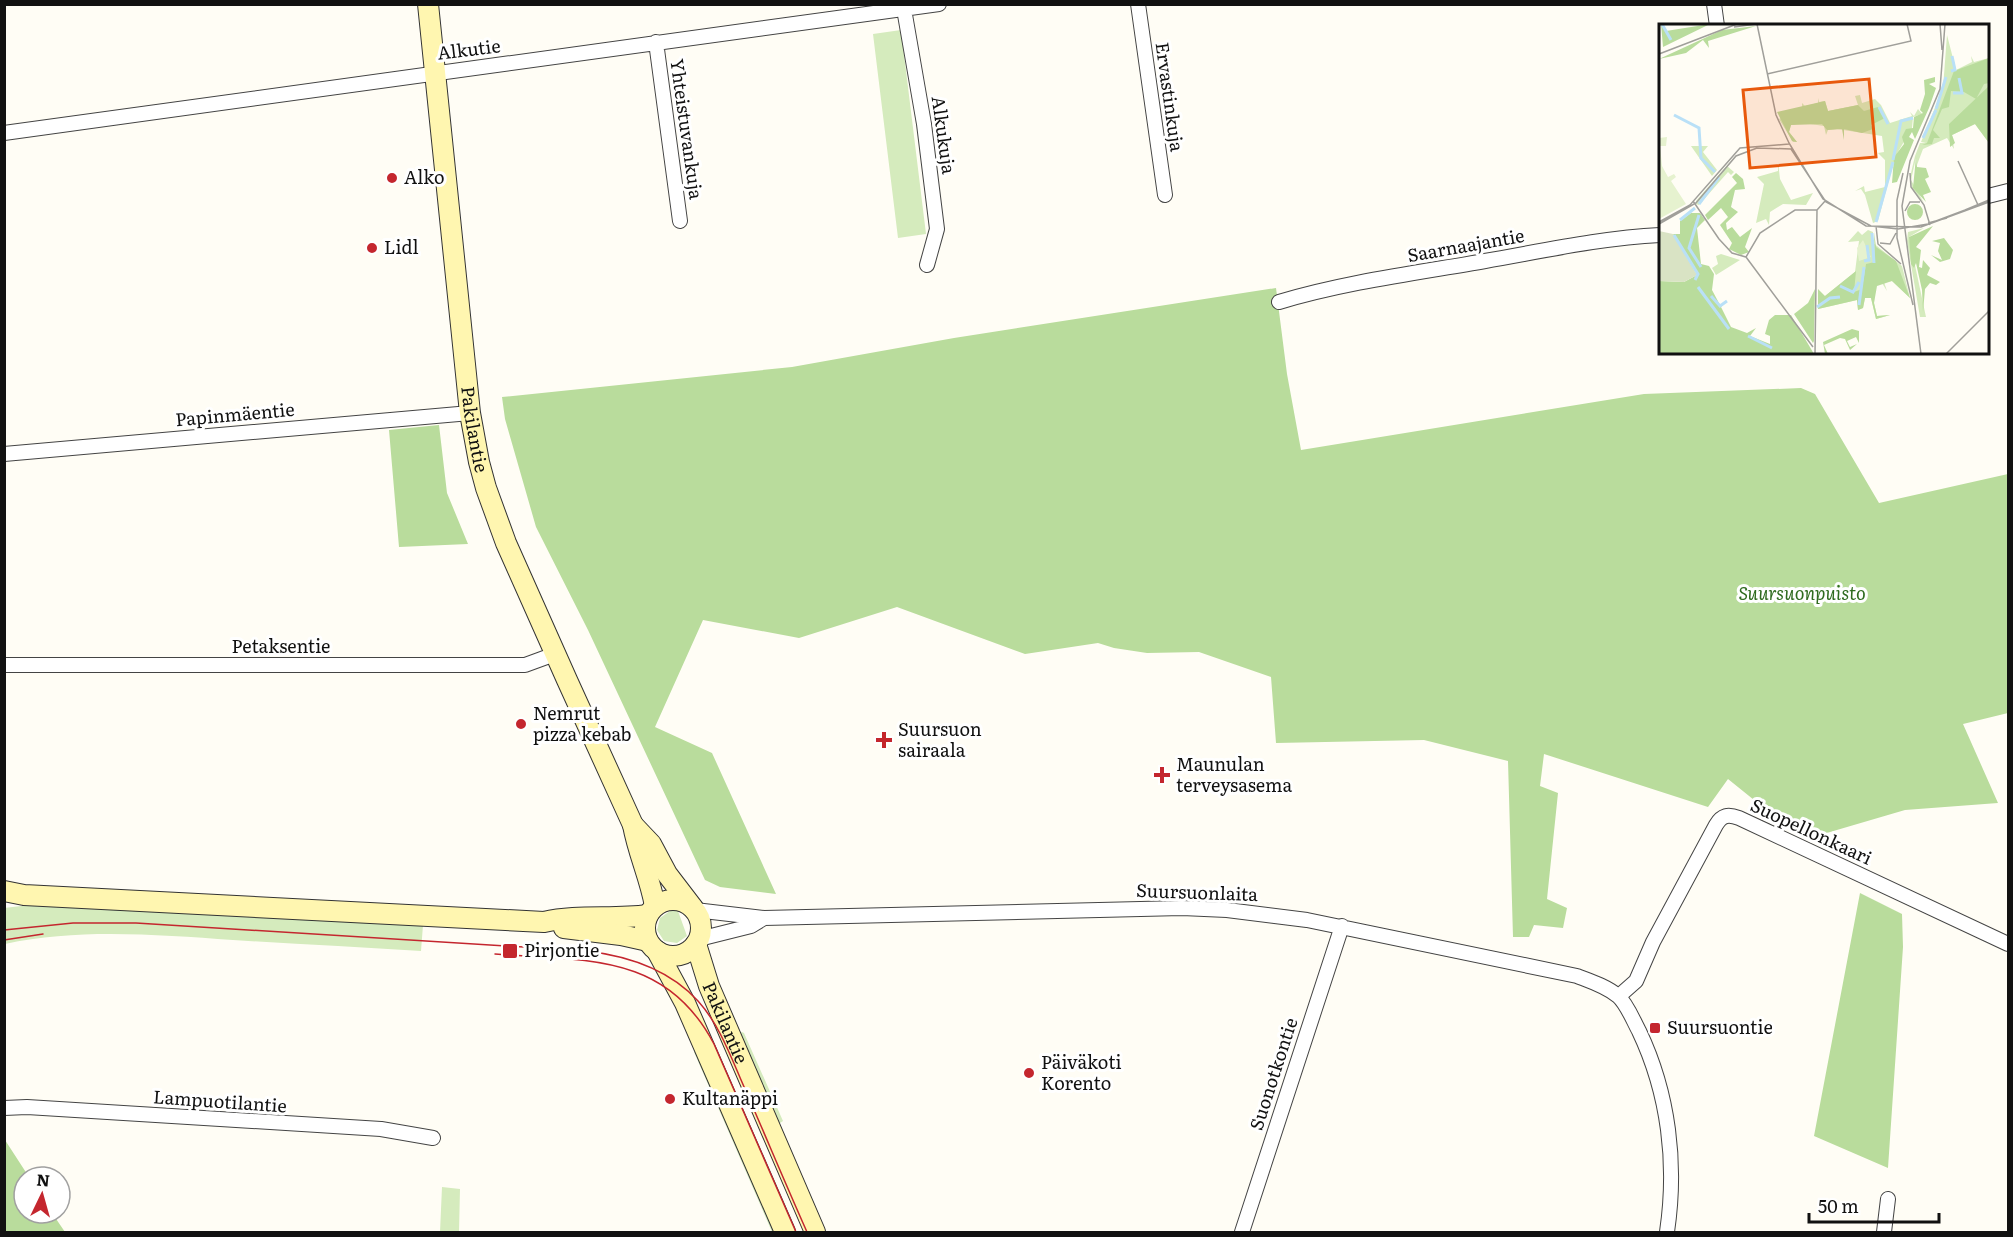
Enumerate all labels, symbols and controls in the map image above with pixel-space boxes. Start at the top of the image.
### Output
inset map [1659,24,1989,354]
street label: Alkutie [436,31,502,66]
street label: Ervastinkuja [1149,40,1192,154]
street label: Yhteistuvankuja [664,57,711,201]
street label: Alkukuja [926,94,963,176]
place label: Alko [404,163,445,190]
marker: Alko [385,171,399,185]
street label: Saarnaajantie [1405,221,1526,268]
place label: Lidl [384,233,419,260]
marker: Lidl [365,241,379,255]
street label: Pakilantie [455,385,496,475]
street label: Papinmäentie [174,395,296,432]
park label: Suursuonpuisto [1738,579,1866,606]
street label: Petaksentie [232,632,330,659]
place label: Nemrut pizza kebab [533,699,632,747]
place label: Suursuon sairaala [898,715,982,763]
marker: Nemrut pizza kebab [514,717,528,731]
marker: Suursuon sairaala [875,731,893,749]
place label: Maunulan terveysasema [1176,750,1292,798]
marker: Maunulan terveysasema [1153,766,1171,784]
street label: Suopellonkaari [1746,791,1877,871]
street label: Suursuonlaita [1136,876,1259,907]
place label: Pirjontie [524,936,599,963]
marker: Pirjontie [501,942,519,960]
street label: Pakilantie [697,977,756,1068]
place label: Suursuontie [1667,1013,1773,1040]
street label: Suonotkontie [1242,1014,1303,1133]
marker: Suursuontie [1648,1021,1662,1035]
place label: Päiväkoti Korento [1041,1048,1121,1096]
marker: Päiväkoti Korento [1022,1066,1036,1080]
street label: Lampuotilantie [152,1082,288,1119]
place label: Kultanäppi [682,1084,778,1111]
marker: Kultanäppi [663,1092,677,1106]
north arrow [12,1165,72,1225]
text: N [36,1167,51,1192]
scale bar [1809,1186,1940,1224]
text: 50 m [1818,1192,1859,1219]

